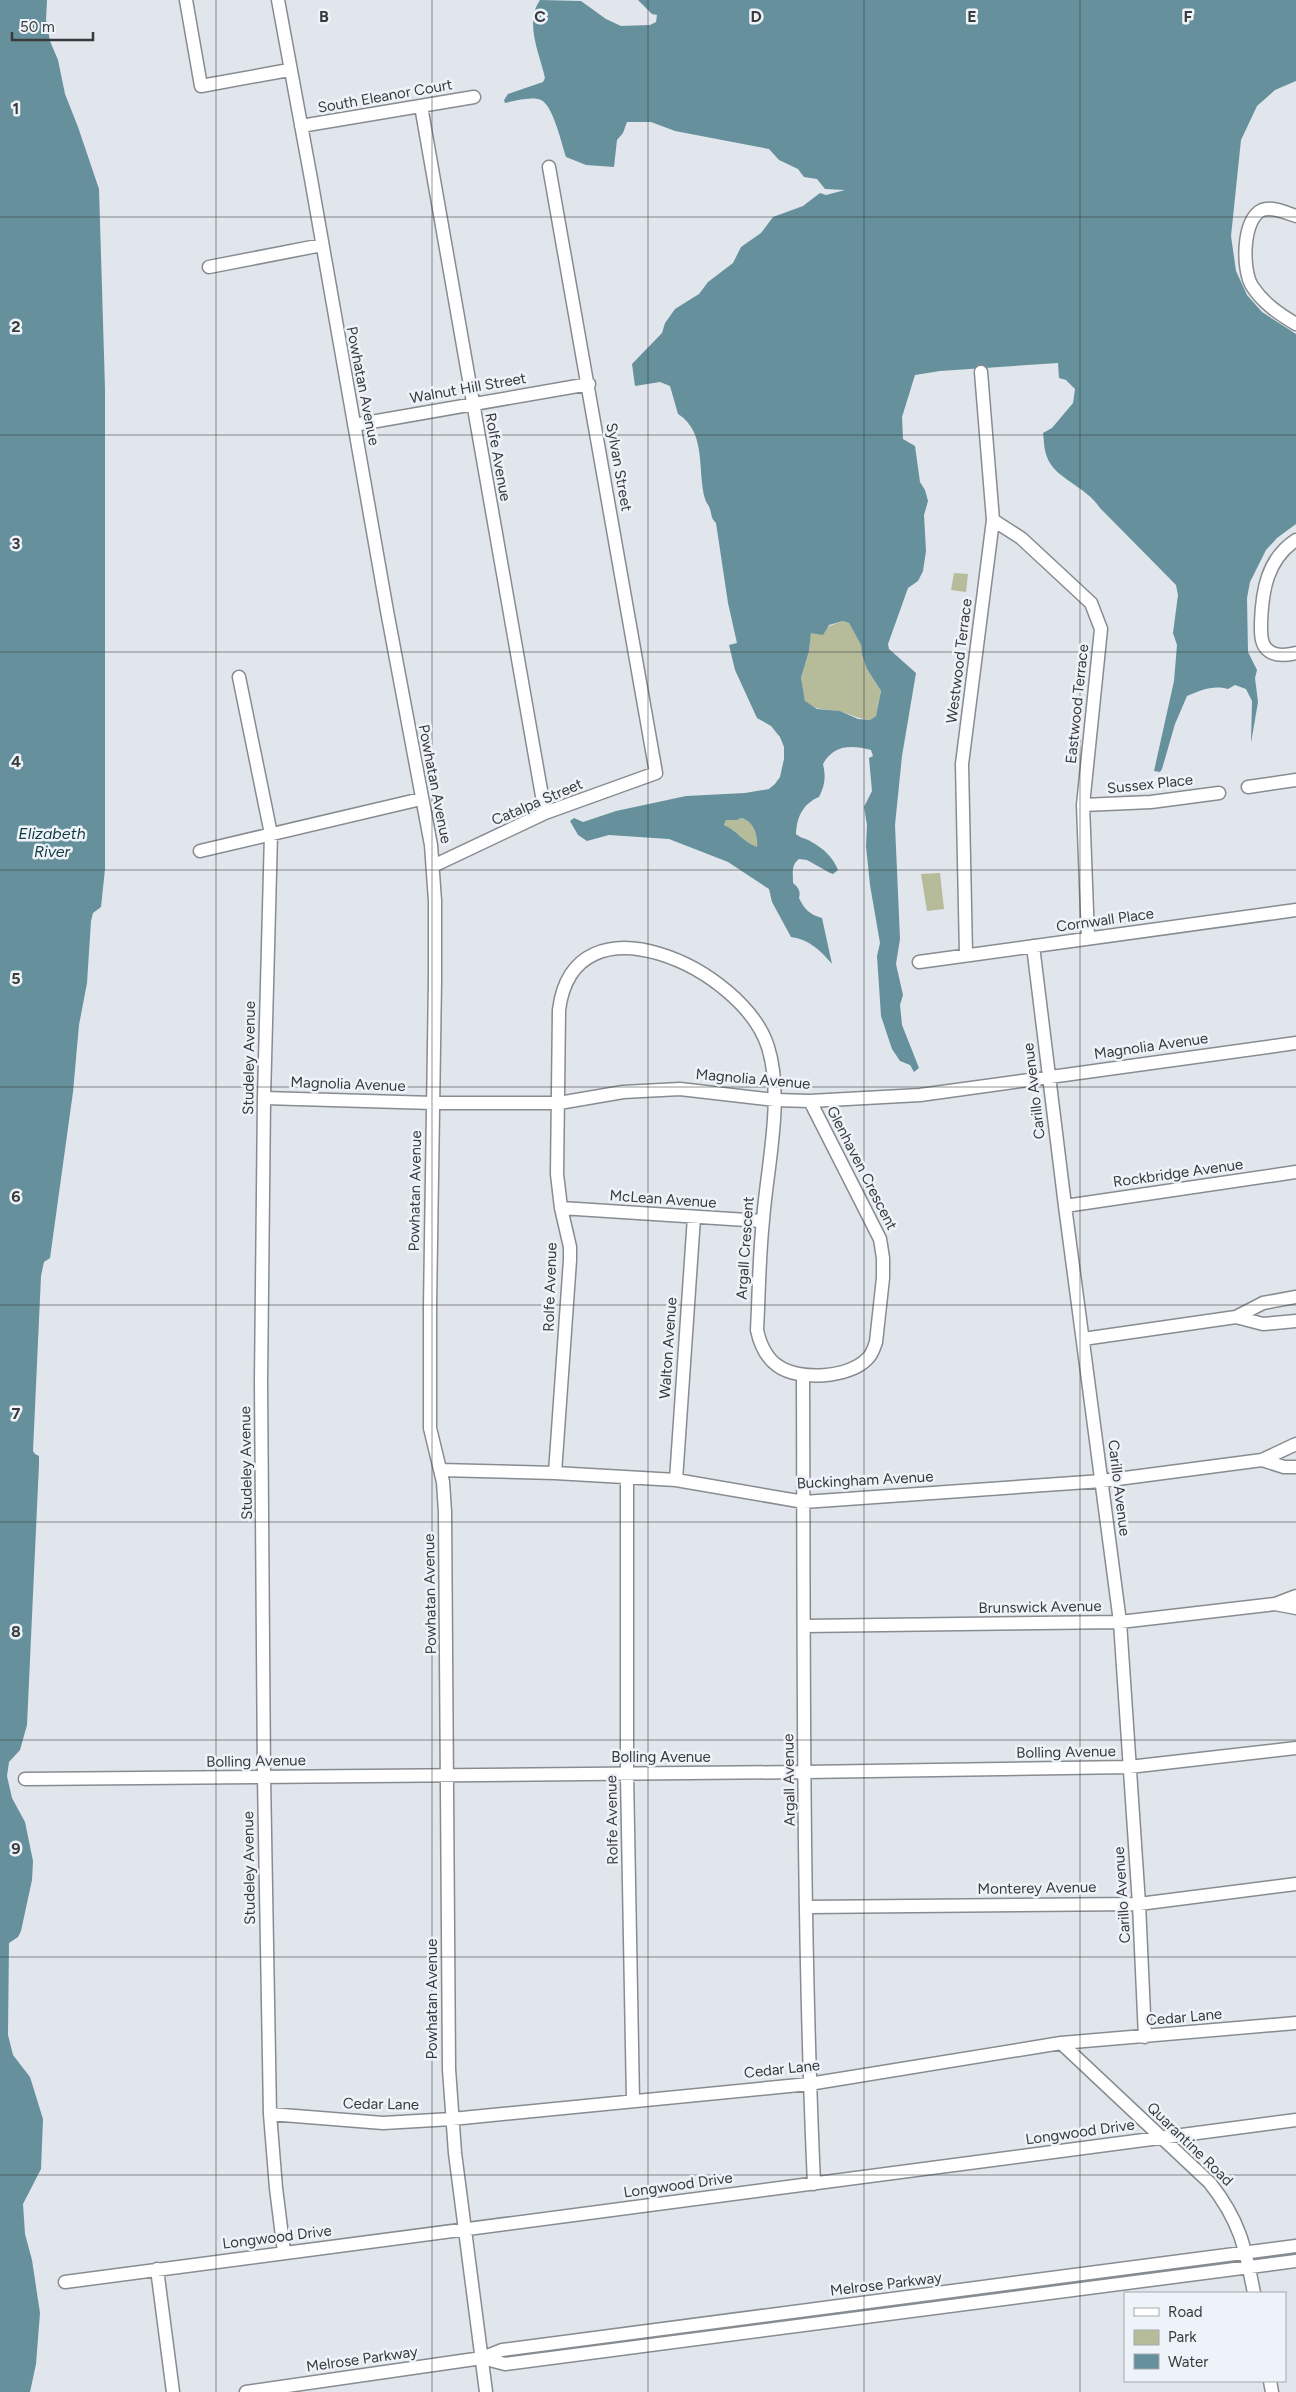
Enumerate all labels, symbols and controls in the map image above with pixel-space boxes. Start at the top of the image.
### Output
text: B [319,7,329,26]
text: C [534,7,546,26]
text: D [750,7,762,26]
text: E [967,7,977,26]
text: F [1184,7,1193,26]
scale bar [12,10,94,42]
text: 50 m [20,18,55,36]
street label: South Eleanor Court [316,75,454,117]
text: 1 [13,99,19,118]
text: 2 [11,317,21,336]
street label: Powhatan Avenue [343,325,383,447]
street label: Walnut Hill Street [408,369,528,407]
street label: Rolfe Avenue [481,411,515,503]
street label: Sylvan Street [602,421,636,513]
text: 3 [12,534,21,553]
street label: Westwood Terrace [942,597,976,725]
street label: Eastwood Terrace [1062,643,1092,765]
street label: Powhatan Avenue [415,723,455,845]
text: 4 [11,752,21,771]
street label: Sussex Place [1106,771,1194,797]
street label: Catalpa Street [489,775,586,829]
water label: Elizabeth River [18,824,86,861]
street label: Cornwall Place [1055,904,1155,936]
text: 5 [11,969,21,988]
street label: Studeley Avenue [239,1001,259,1115]
street label: Magnolia Avenue [1093,1029,1209,1063]
street label: Carillo Avenue [1019,1042,1049,1140]
street label: Magnolia Avenue [695,1065,811,1093]
street label: Magnolia Avenue [290,1073,406,1095]
street label: Glenhaven Crescent [823,1103,901,1233]
street label: Powhatan Avenue [405,1130,425,1252]
street label: Rockbridge Avenue [1112,1155,1244,1191]
street label: McLean Avenue [609,1186,717,1212]
text: 6 [11,1187,21,1206]
street label: Argall Crescent [732,1195,758,1300]
street label: Rolfe Avenue [539,1242,561,1332]
street label: Walton Avenue [655,1297,681,1399]
text: 7 [12,1404,21,1423]
street label: Studeley Avenue [236,1406,256,1520]
street label: Carillo Avenue [1104,1439,1134,1537]
street label: Buckingham Avenue [796,1467,934,1493]
street label: Powhatan Avenue [420,1533,440,1655]
street label: Brunswick Avenue [978,1597,1102,1617]
text: 8 [11,1622,21,1641]
street label: Argall Avenue [779,1733,799,1827]
street label: Bolling Avenue [1016,1742,1116,1762]
street label: Bolling Avenue [611,1748,711,1766]
street label: Bolling Avenue [206,1751,306,1771]
street label: Rolfe Avenue [602,1775,622,1865]
street label: Studeley Avenue [239,1811,259,1925]
text: 9 [11,1839,21,1858]
street label: Carillo Avenue [1110,1846,1134,1944]
street label: Monterey Avenue [977,1878,1097,1898]
street label: Powhatan Avenue [423,1939,441,2059]
street label: Cedar Lane [1145,2005,1223,2029]
street label: Cedar Lane [743,2056,821,2082]
street label: Cedar Lane [343,2094,419,2114]
street label: Quarantine Road [1143,2098,1237,2190]
street label: Longwood Drive [1024,2115,1136,2149]
street label: Longwood Drive [622,2168,734,2202]
street label: Longwood Drive [221,2221,333,2253]
street label: Melrose Parkway [829,2268,943,2300]
legend [1124,2292,1286,2382]
text: Road [1168,2303,1203,2321]
text: Park [1168,2328,1197,2346]
street label: Melrose Parkway [305,2342,419,2376]
text: Water [1168,2353,1208,2371]

